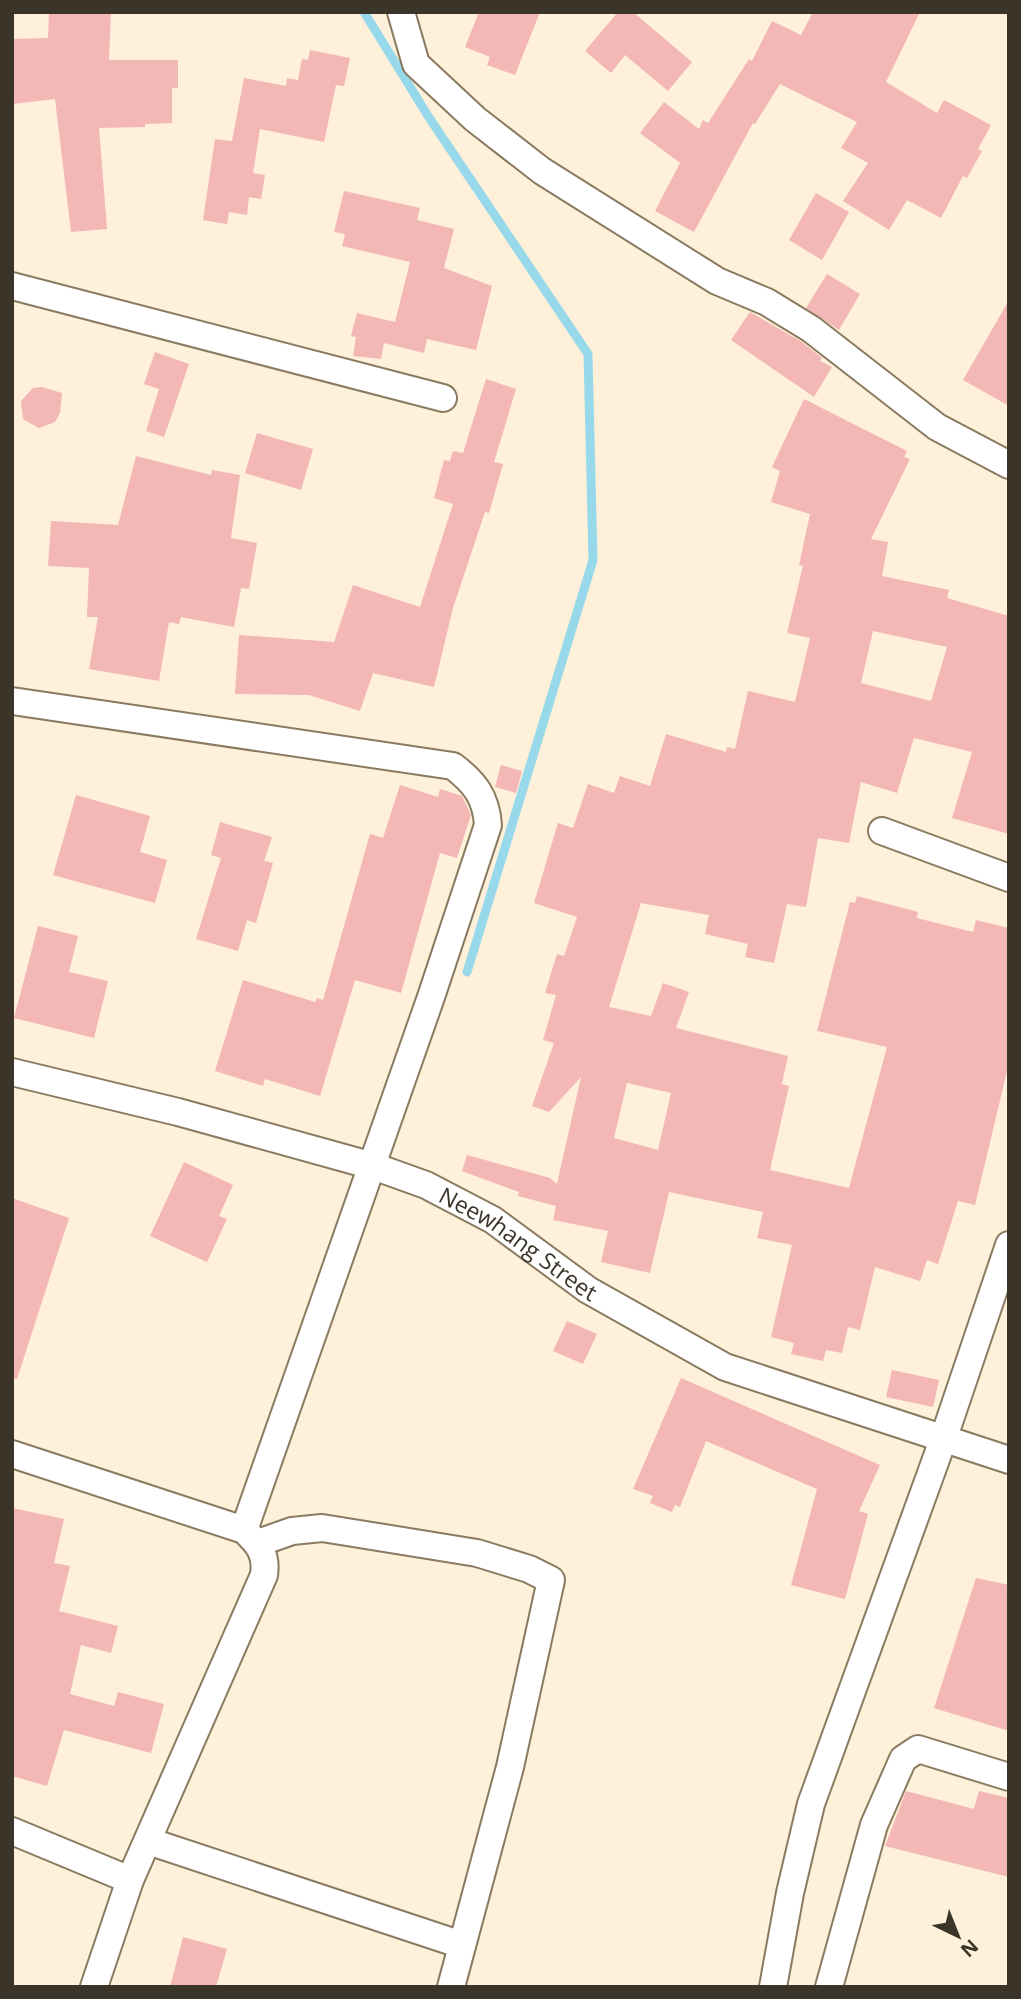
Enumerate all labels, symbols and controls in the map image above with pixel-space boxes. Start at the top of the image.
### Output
street label: Neewhang Street [434,1179,603,1308]
north arrow [923,1901,993,1971]
text: N [955,1934,984,1963]

